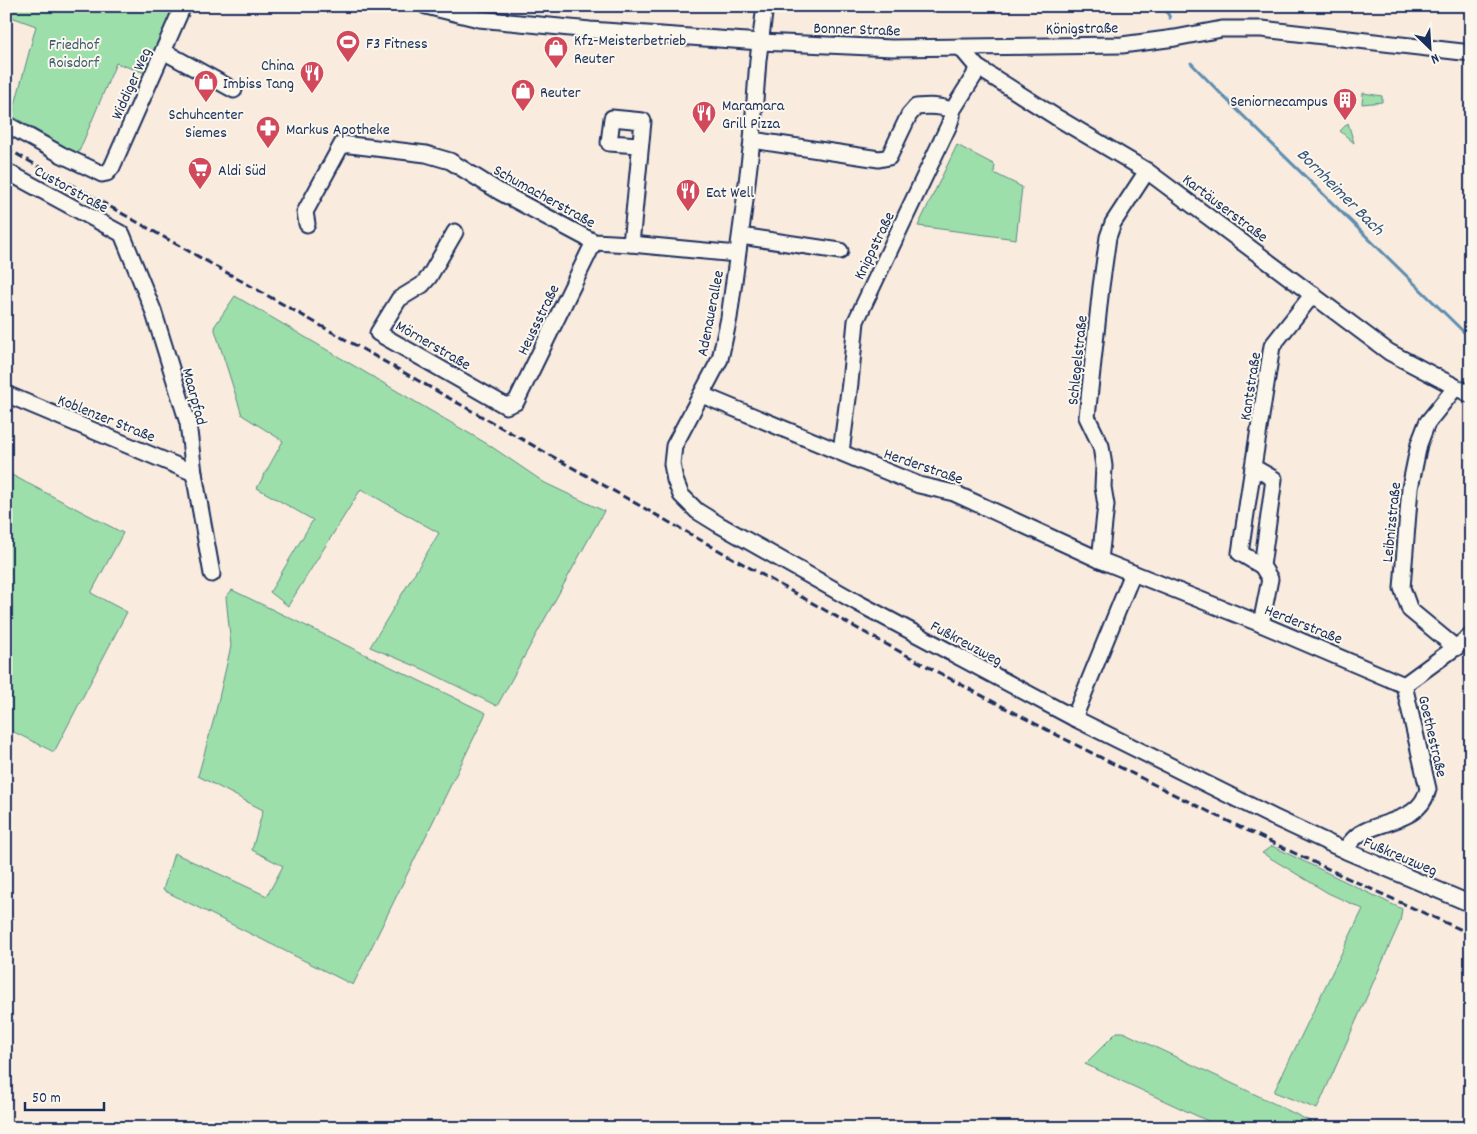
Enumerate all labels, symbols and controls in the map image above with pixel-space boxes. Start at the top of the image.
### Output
street label: Bonner Straße [813,17,901,44]
street label: Königstraße [1046,17,1119,42]
north arrow [1404,22,1454,72]
sports icon: F3 Fitness [335,29,361,63]
place label: Kfz-Meisterbetrieb Reuter [574,30,686,71]
place label: F3 Fitness [366,33,428,56]
park label: Friedhof Roisdorf [49,34,100,75]
shop icon: Kfz-Meisterbetrieb Reuter [543,35,569,69]
street label: Widdiger Weg [106,44,158,124]
text: N [1427,47,1442,69]
place label: China Imbiss Tang [223,55,294,96]
restaurant icon: China Imbiss Tang [299,60,325,94]
shop icon: Schuhcenter Siemes [193,69,219,103]
shop icon: Reuter [510,78,536,112]
place label: Reuter [540,82,581,105]
building icon: Seniornecampus [1332,87,1358,121]
place label: Seniornecampus [1230,91,1328,114]
place label: Maramara Grill Pizza [722,95,785,136]
restaurant icon: Maramara Grill Pizza [691,100,717,134]
place label: Schuhcenter Siemes [169,104,243,145]
pharmacy icon: Markus Apotheke [255,115,281,149]
place label: Markus Apotheke [286,119,390,142]
water label: Bornheimer Bach [1290,143,1389,243]
supermarket icon: Aldi Süd [187,156,213,190]
street label: Custorstraße [30,160,112,220]
place label: Aldi Süd [218,160,266,183]
street label: Schumacherstraße [489,160,599,235]
street label: Kartäuserstraße [1177,169,1272,249]
restaurant icon: Eat Well [675,178,701,212]
place label: Eat Well [706,182,754,205]
street label: Knippstraße [849,208,902,284]
street label: Adenauerallee [692,268,731,358]
street label: Heussstraße [512,281,566,359]
street label: Schlegelstraße [1062,314,1095,406]
street label: Mörnerstraße [391,315,475,377]
street label: Kantstraße [1235,351,1268,422]
street label: Maarpfad [175,365,212,428]
street label: Koblenzer Straße [54,389,158,449]
street label: Herderstraße [880,443,966,492]
street label: Leibnizstraße [1377,481,1408,564]
street label: Herderstraße [1261,599,1346,651]
street label: Fußkreuzweg [926,616,1006,673]
street label: Goethestraße [1411,693,1452,780]
street label: Fußkreuzweg [1359,831,1441,883]
scale bar [25,1079,104,1111]
text: 50 m [32,1088,61,1110]

